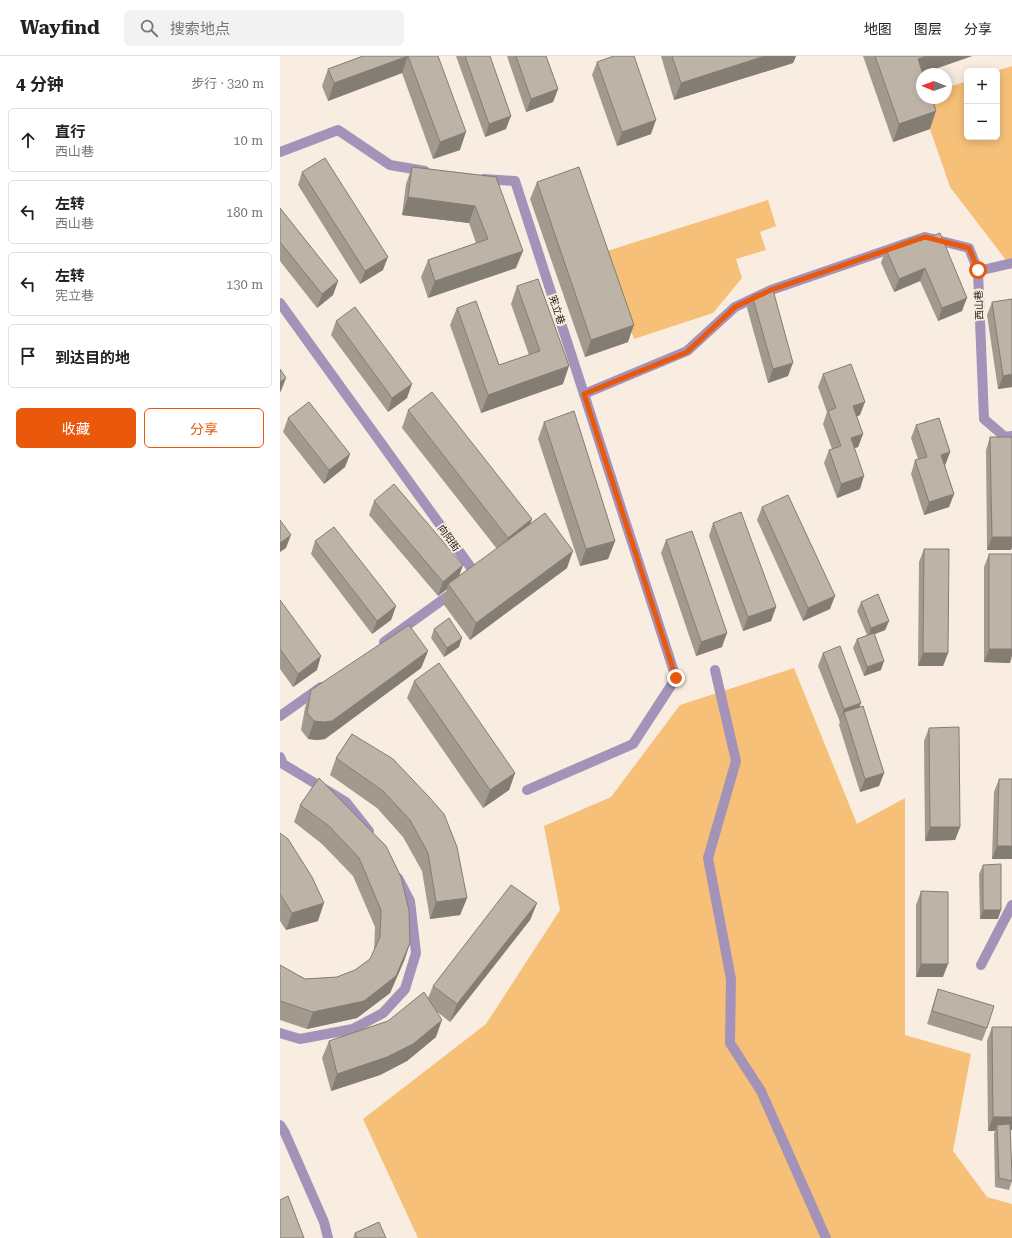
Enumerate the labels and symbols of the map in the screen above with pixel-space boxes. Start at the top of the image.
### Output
north arrow [916,68,952,104]
route start [969,261,987,279]
street label: 西山巷 [973,290,985,320]
street label: 宪立巷 [547,294,567,326]
street label: 向阳街 [436,523,462,553]
route end [667,669,685,687]

